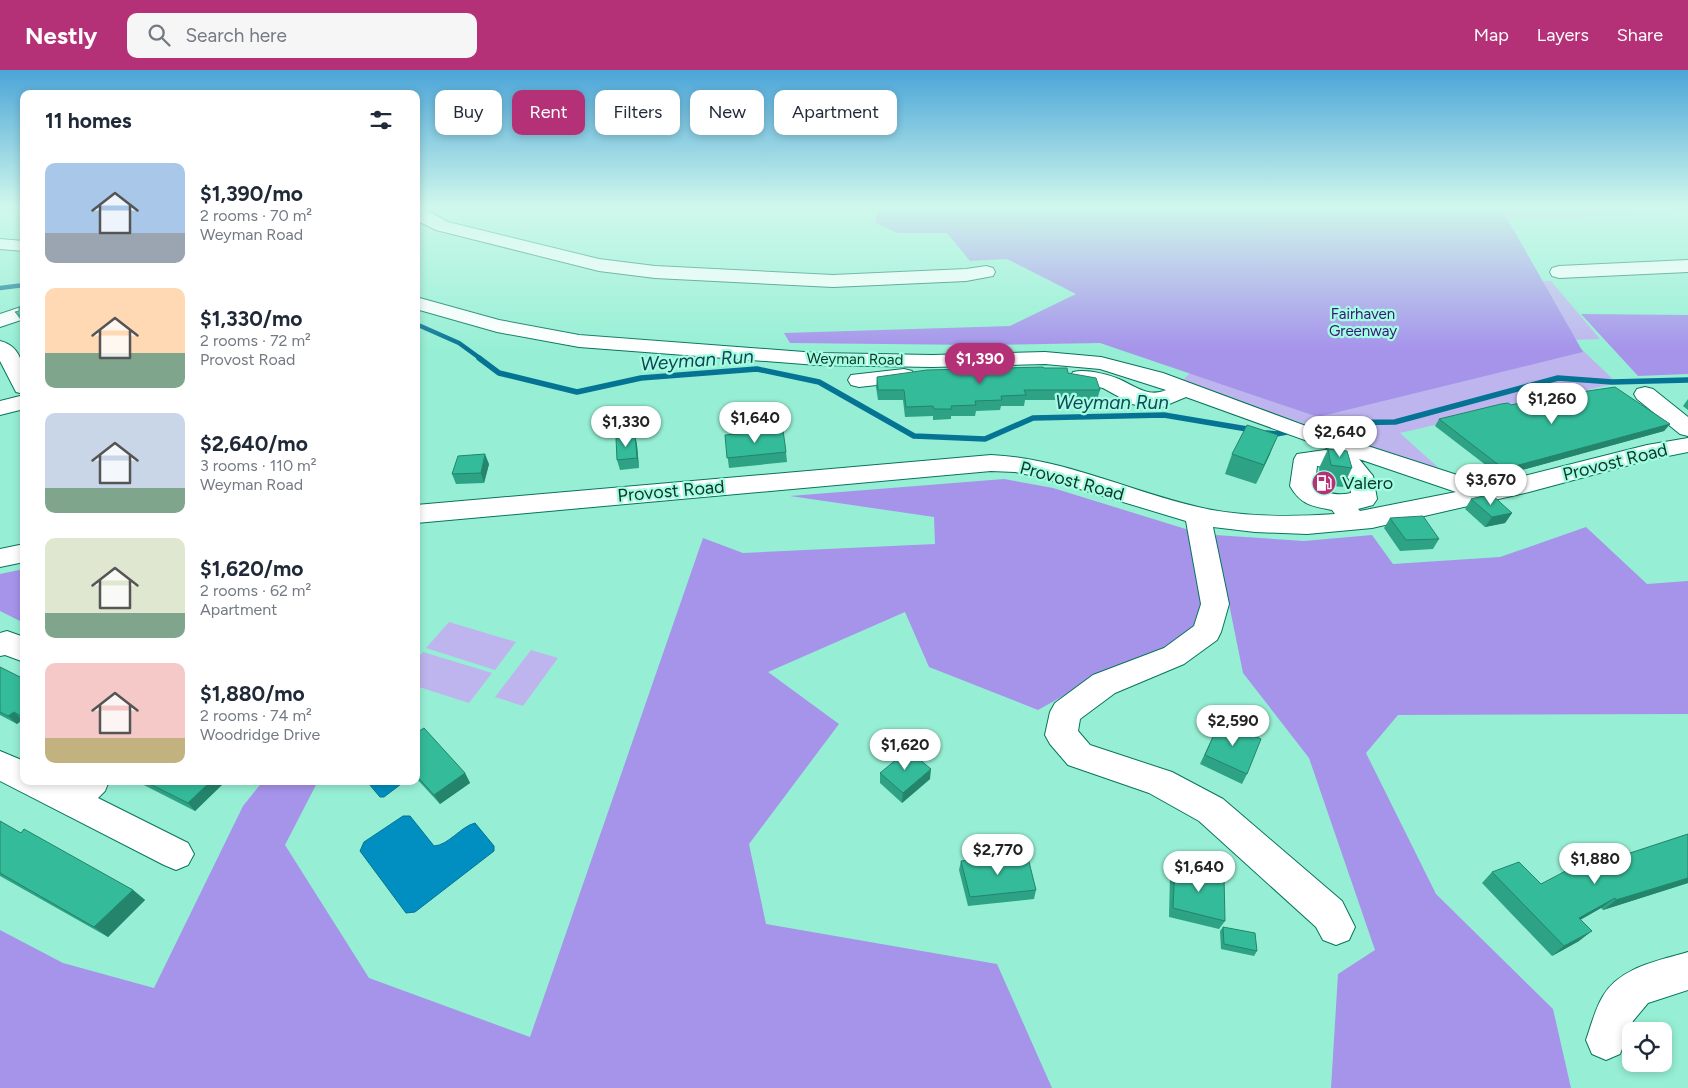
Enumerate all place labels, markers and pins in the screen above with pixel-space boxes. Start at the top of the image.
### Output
pin: $1,390 [939,342,1021,385]
pin: $1,260 [1511,382,1593,425]
pin: $1,640 [714,402,796,444]
pin: $1,330 [585,406,667,448]
pin: $2,640 [1299,416,1381,458]
pin: $3,670 [1450,464,1532,506]
fuel station icon: Valero [1311,470,1337,496]
place label: Valero [1342,472,1393,494]
pin: $2,590 [1192,704,1274,747]
pin: $1,620 [864,728,946,771]
pin: $2,770 [957,834,1039,876]
pin: $1,880 [1554,842,1636,885]
pin: $1,640 [1158,850,1240,893]

